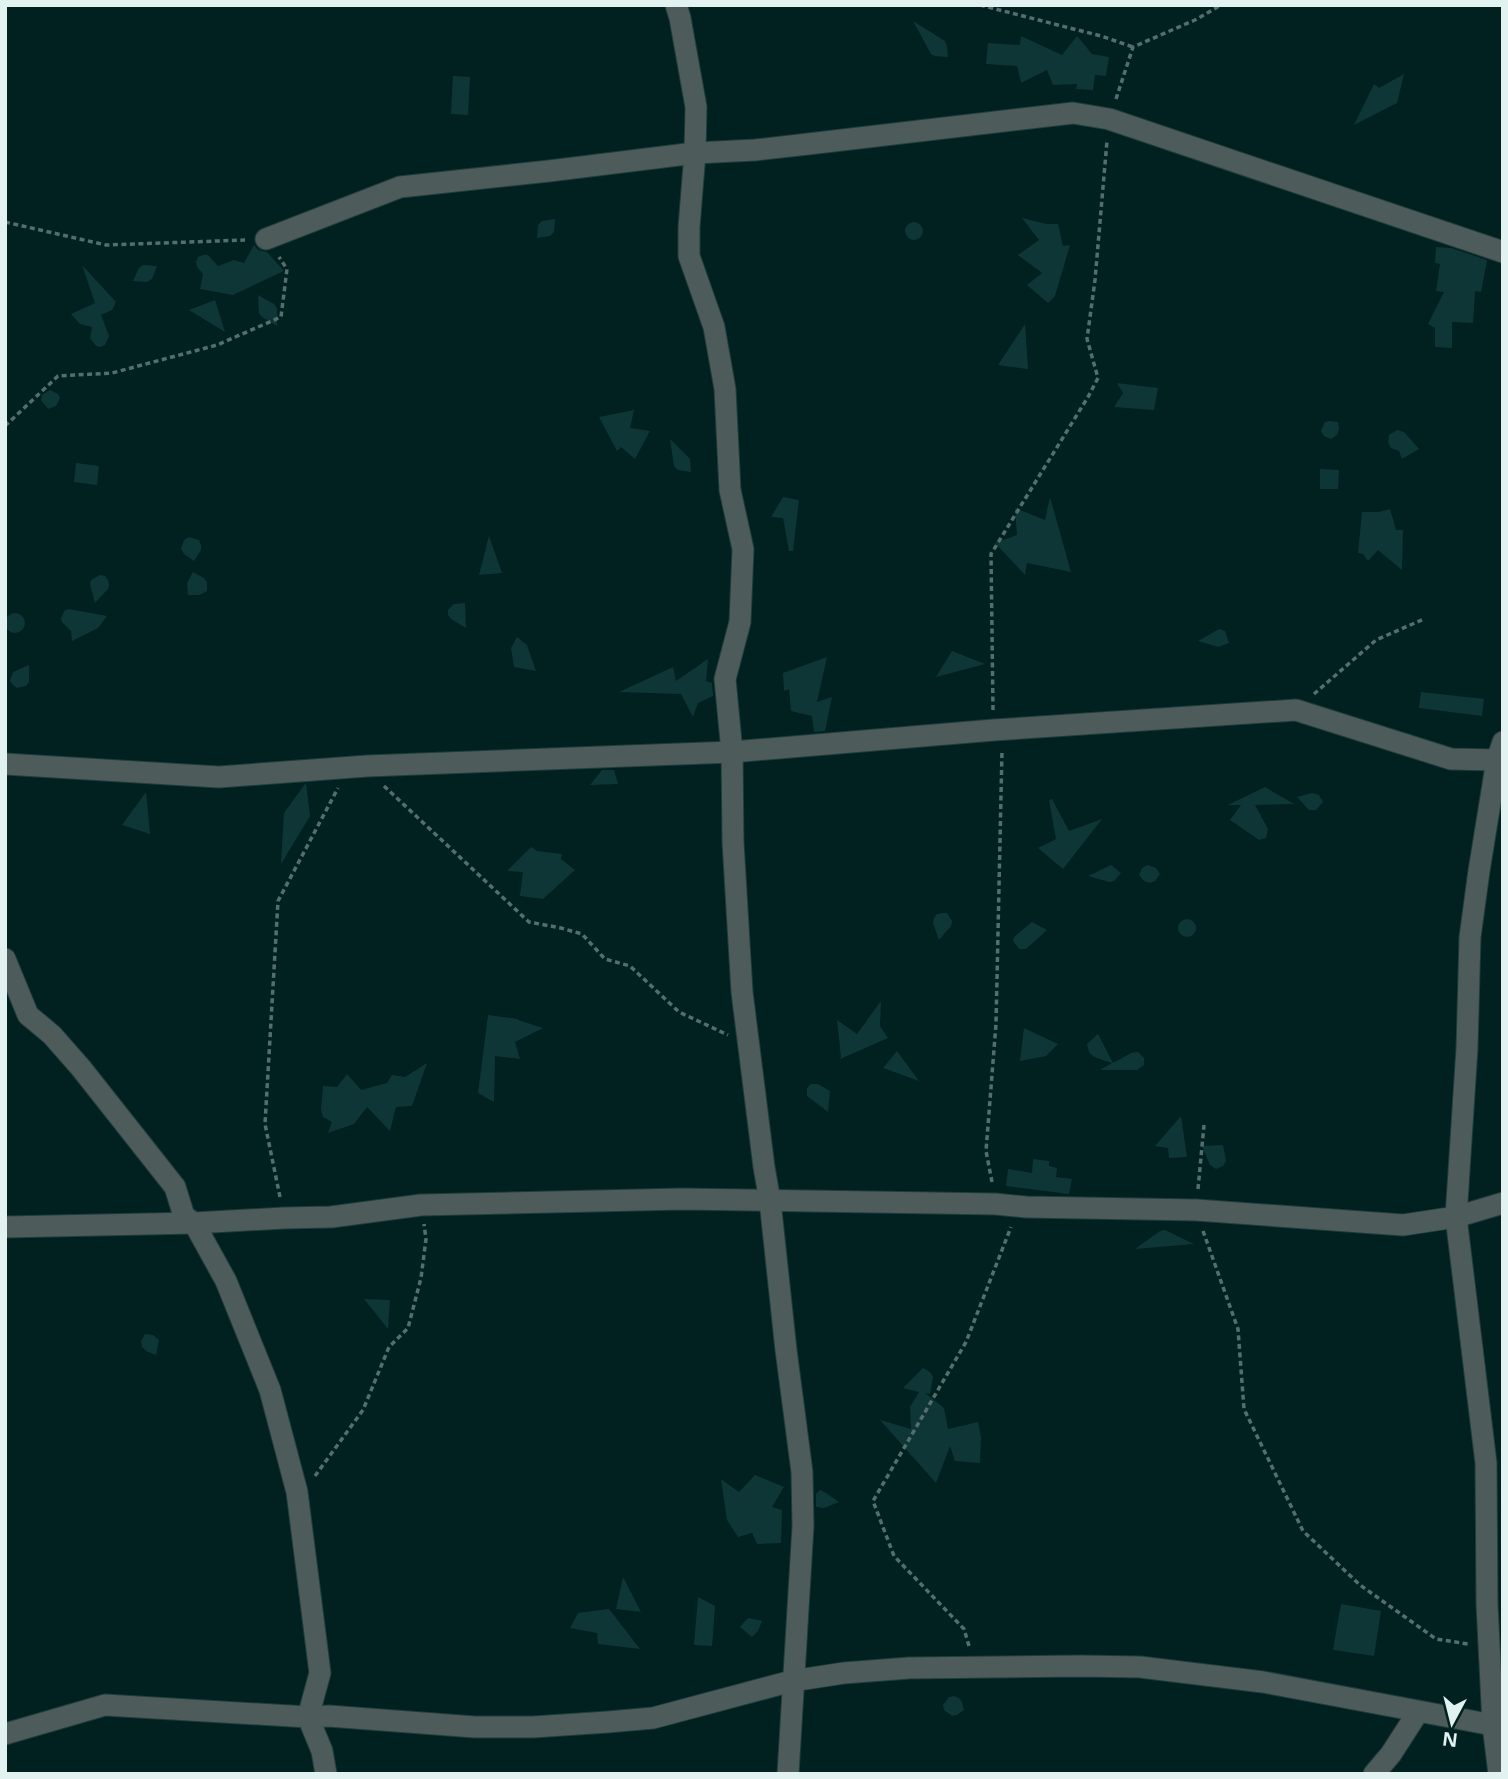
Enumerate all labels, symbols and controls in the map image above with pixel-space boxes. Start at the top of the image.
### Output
north arrow [1417,1688,1487,1758]
text: N [1441,1726,1459,1754]

